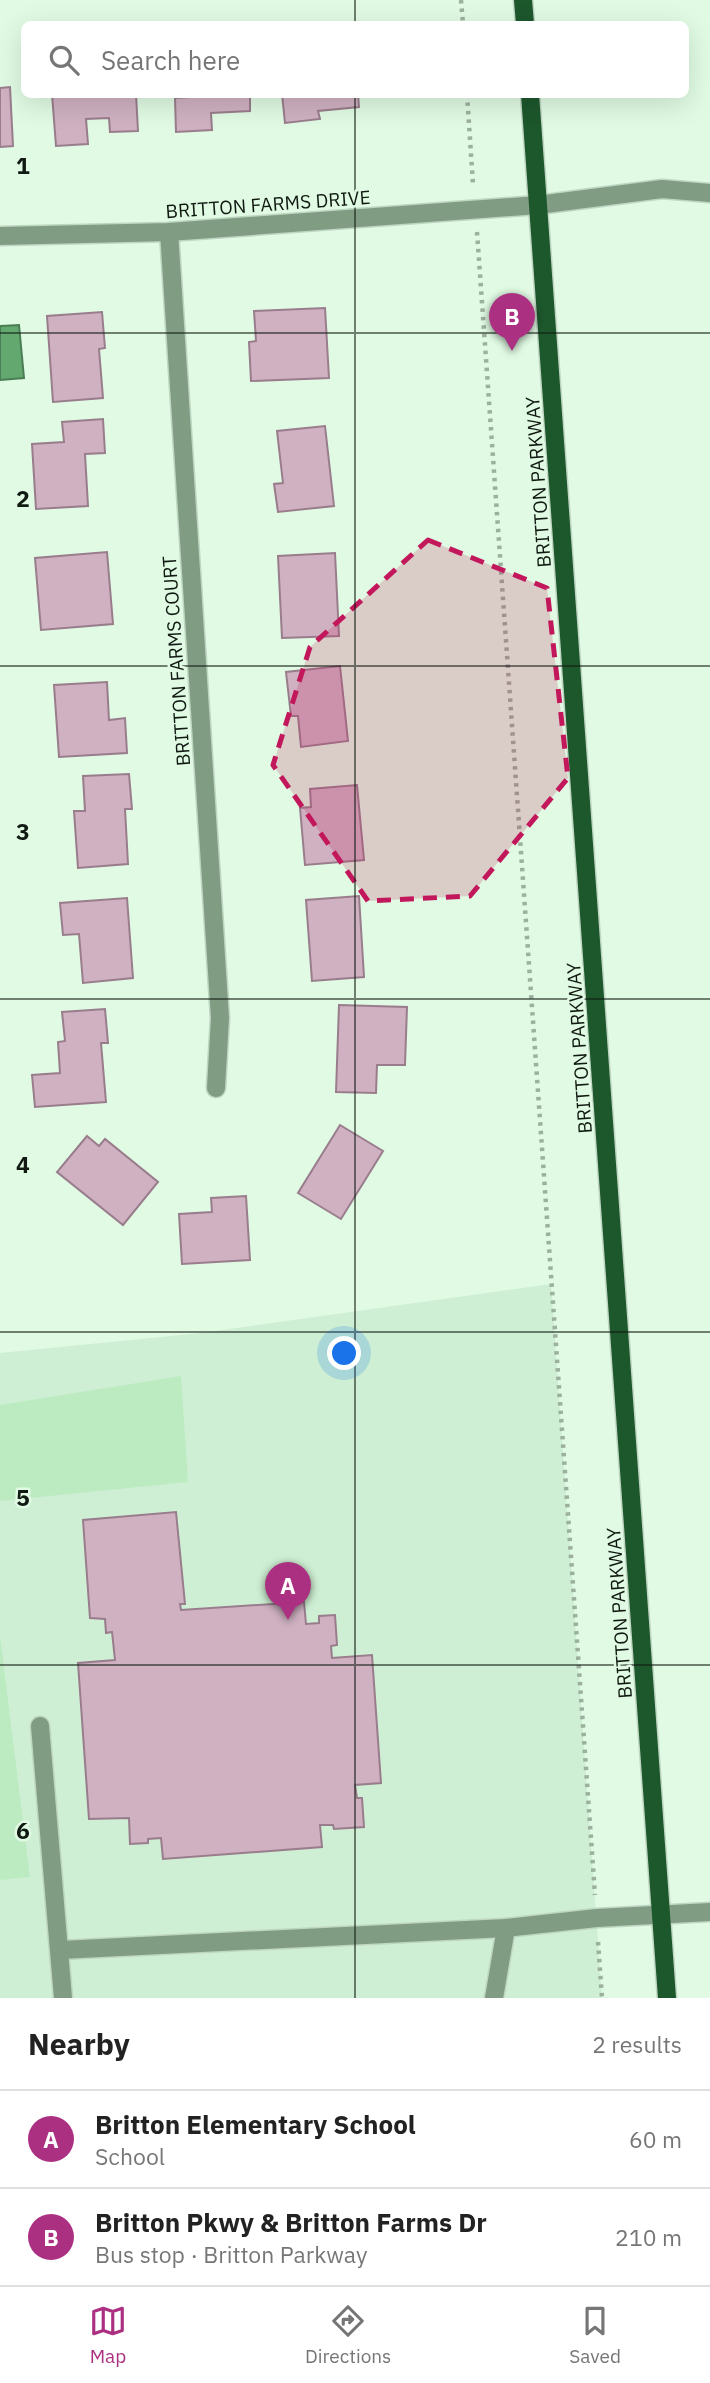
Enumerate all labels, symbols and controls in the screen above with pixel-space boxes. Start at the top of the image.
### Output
search box [21,21,689,98]
icon: search [45,41,83,79]
text: Search here [101,43,240,77]
text: 1 [16,150,30,180]
street label: BRITTON FARMS DRIVE [165,185,371,223]
pin: B [489,293,535,351]
street label: BRITTON PARKWAY [520,395,556,568]
text: 2 [16,483,30,513]
street label: BRITTON FARMS COURT [157,555,195,767]
text: 3 [16,816,30,846]
street label: BRITTON PARKWAY [561,961,597,1134]
text: 4 [16,1149,30,1179]
your location [327,1336,361,1370]
text: 5 [16,1482,30,1512]
street label: BRITTON PARKWAY [601,1526,637,1699]
pin: A [265,1562,311,1620]
text: 6 [16,1815,30,1845]
text: Nearby [28,2024,130,2063]
text: 2 results [592,2029,682,2059]
text: Britton Elementary School [95,2107,416,2141]
text: A [43,2124,59,2154]
text: 60 m [629,2124,682,2154]
text: School [95,2141,165,2171]
text: Britton Pkwy & Britton Farms Dr [95,2205,487,2239]
text: B [43,2222,59,2252]
text: 210 m [615,2222,682,2252]
text: Bus stop · Britton Parkway [95,2239,367,2269]
tab: Map [89,2302,127,2368]
tab: Directions [305,2302,391,2368]
tab: Saved [569,2302,621,2368]

